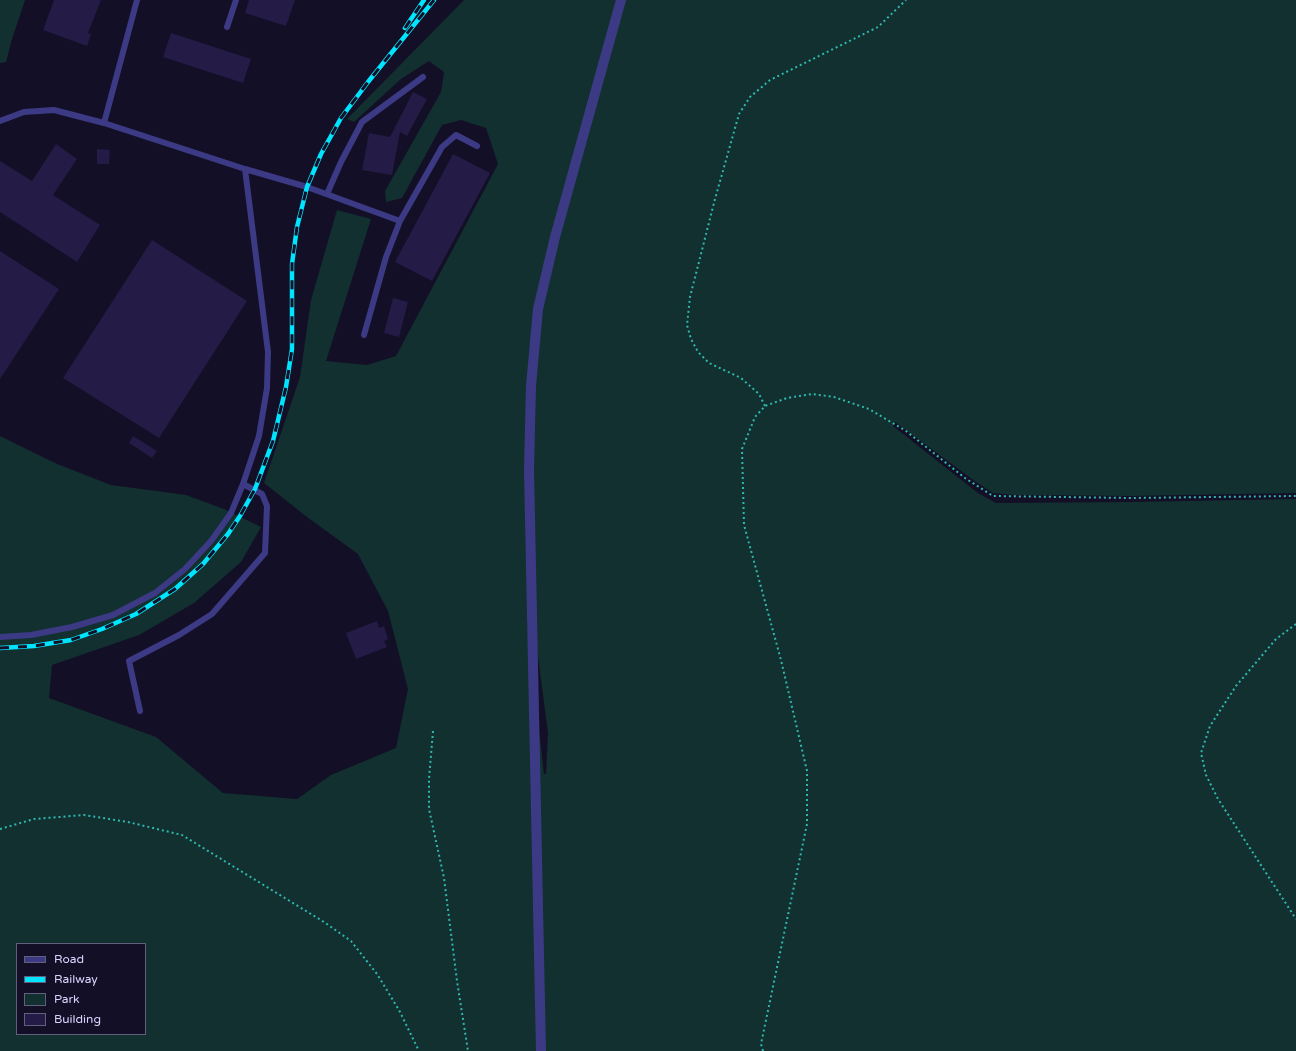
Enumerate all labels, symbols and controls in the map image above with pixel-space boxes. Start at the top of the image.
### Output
legend [16,943,146,1035]
text: Road [54,952,84,966]
text: Railway [54,972,98,986]
text: Park [54,992,80,1006]
text: Building [54,1012,101,1026]

